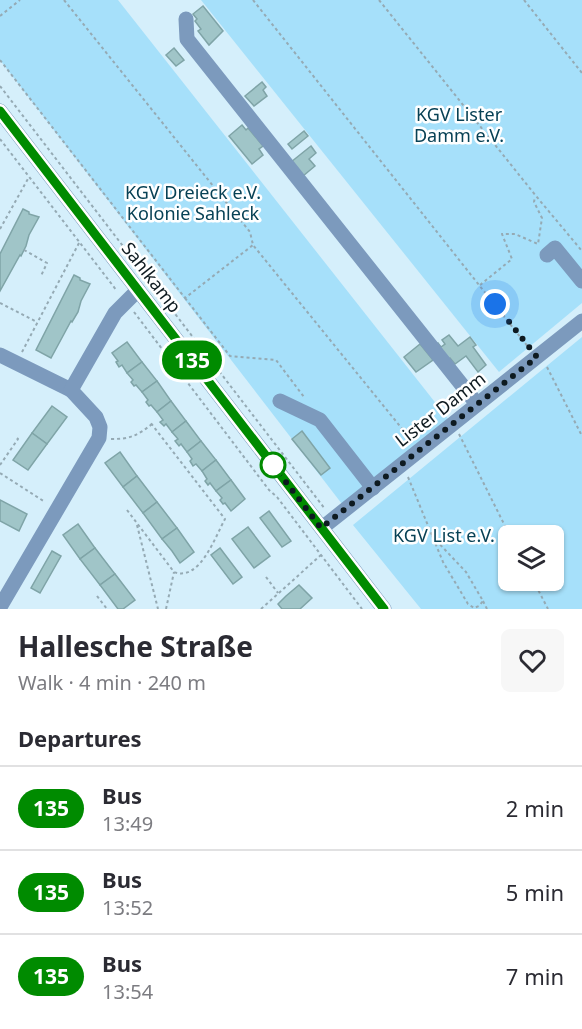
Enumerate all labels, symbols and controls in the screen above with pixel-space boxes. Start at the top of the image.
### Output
park label: KGV Lister Damm e.V. [414,102,504,147]
park label: KGV Dreieck e.V. Kolonie Sahleck [125,180,261,225]
street label: Sahlkamp [117,237,187,317]
your location [480,289,510,319]
line badge: 135 [158,340,226,380]
text: 135 [174,346,210,374]
street label: Lister Damm [390,366,490,452]
unlabelled marker [260,452,286,478]
park label: KGV List e.V. [393,523,495,547]
map controls [498,525,564,591]
button: layers [498,525,564,591]
text: Hallesche Straße [18,627,253,665]
button: heart [501,629,564,692]
text: Walk · 4 min · 240 m [18,669,206,696]
text: Departures [18,723,142,753]
text: Bus [102,780,142,810]
text: 2 min [506,793,564,823]
text: 135 [33,794,69,822]
text: 13:49 [102,810,153,837]
text: Bus [102,864,142,894]
text: 5 min [506,877,564,907]
text: 135 [33,878,69,906]
text: 13:52 [102,894,153,921]
text: Bus [102,948,142,978]
text: 7 min [506,961,564,991]
text: 135 [33,962,69,990]
text: 13:54 [102,978,153,1005]

